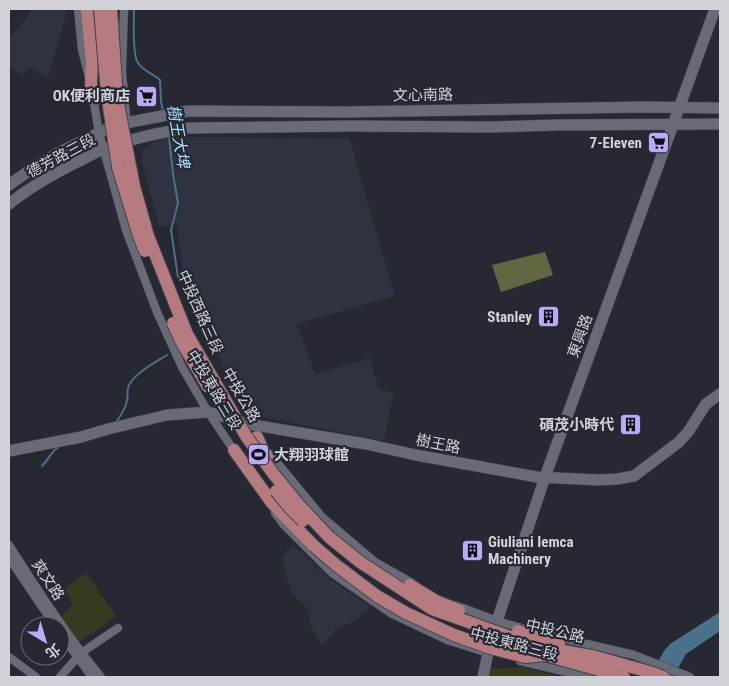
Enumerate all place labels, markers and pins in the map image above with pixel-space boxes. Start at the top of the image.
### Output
supermarket icon: OK便利商店 [134,84,158,108]
place label: OK便利商店 [53,87,130,105]
supermarket icon: 7-Eleven [646,131,670,155]
place label: 7-Eleven [590,134,642,152]
building icon: Stanley [536,305,560,329]
place label: Stanley [487,308,532,326]
building icon: 碩茂小時代 [618,413,642,437]
place label: 碩茂小時代 [539,416,614,434]
sports icon: 大翔羽球館 [246,443,270,467]
place label: 大翔羽球館 [274,446,349,464]
place label: Giuliani Iemca Machinery [488,533,574,568]
building icon: Giuliani Iemca Machinery [460,539,484,563]

